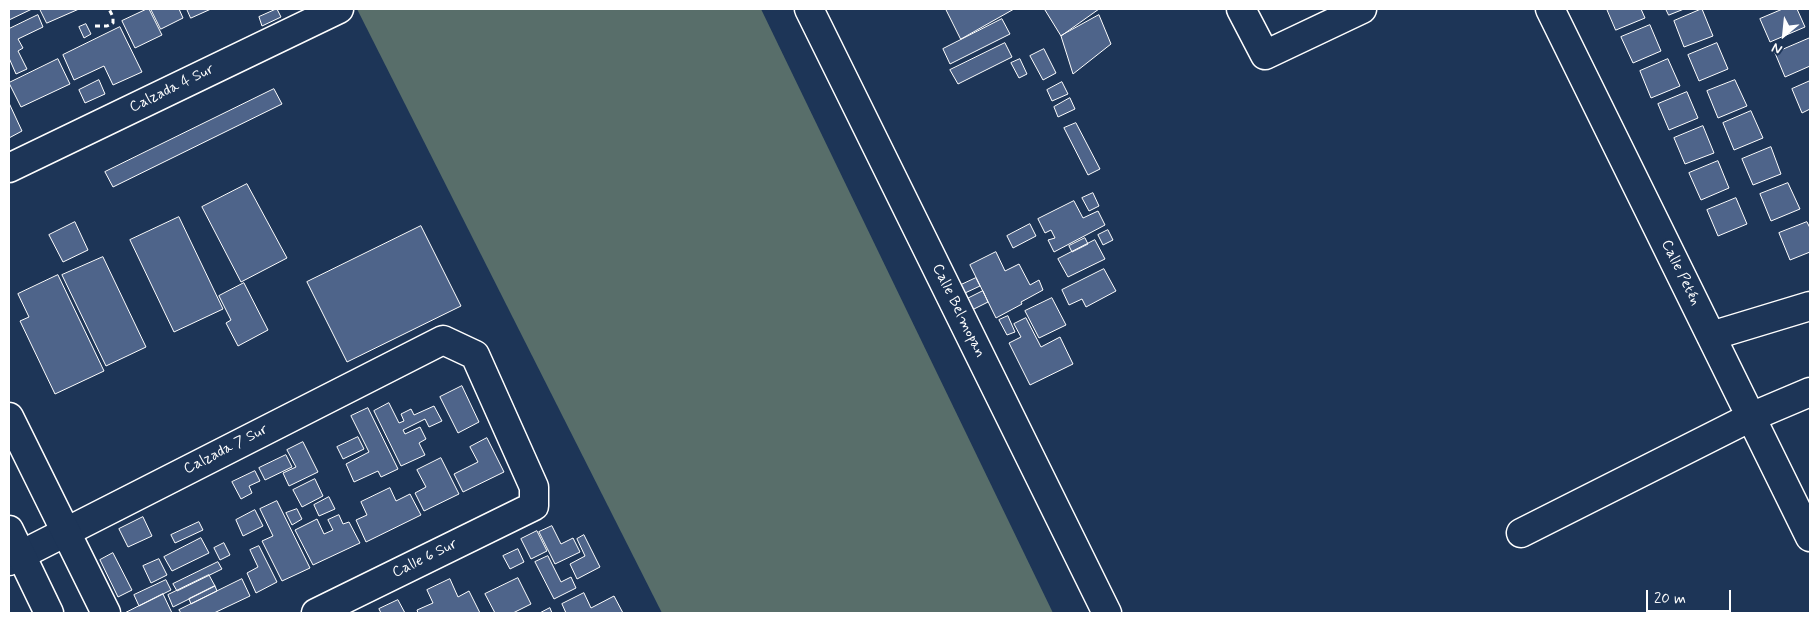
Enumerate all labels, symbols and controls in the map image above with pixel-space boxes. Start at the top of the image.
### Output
north arrow [1759,10,1809,60]
text: N [1769,38,1785,58]
street label: Calzada 4 Sur [127,61,217,117]
street label: Calle Petén [1656,237,1704,309]
street label: Calle Belmopan [928,261,988,361]
street label: Calzada 7 Sur [181,421,271,479]
street label: Calle 6 Sur [390,536,460,582]
scale bar [1649,580,1734,612]
text: 20 m [1654,589,1686,609]

